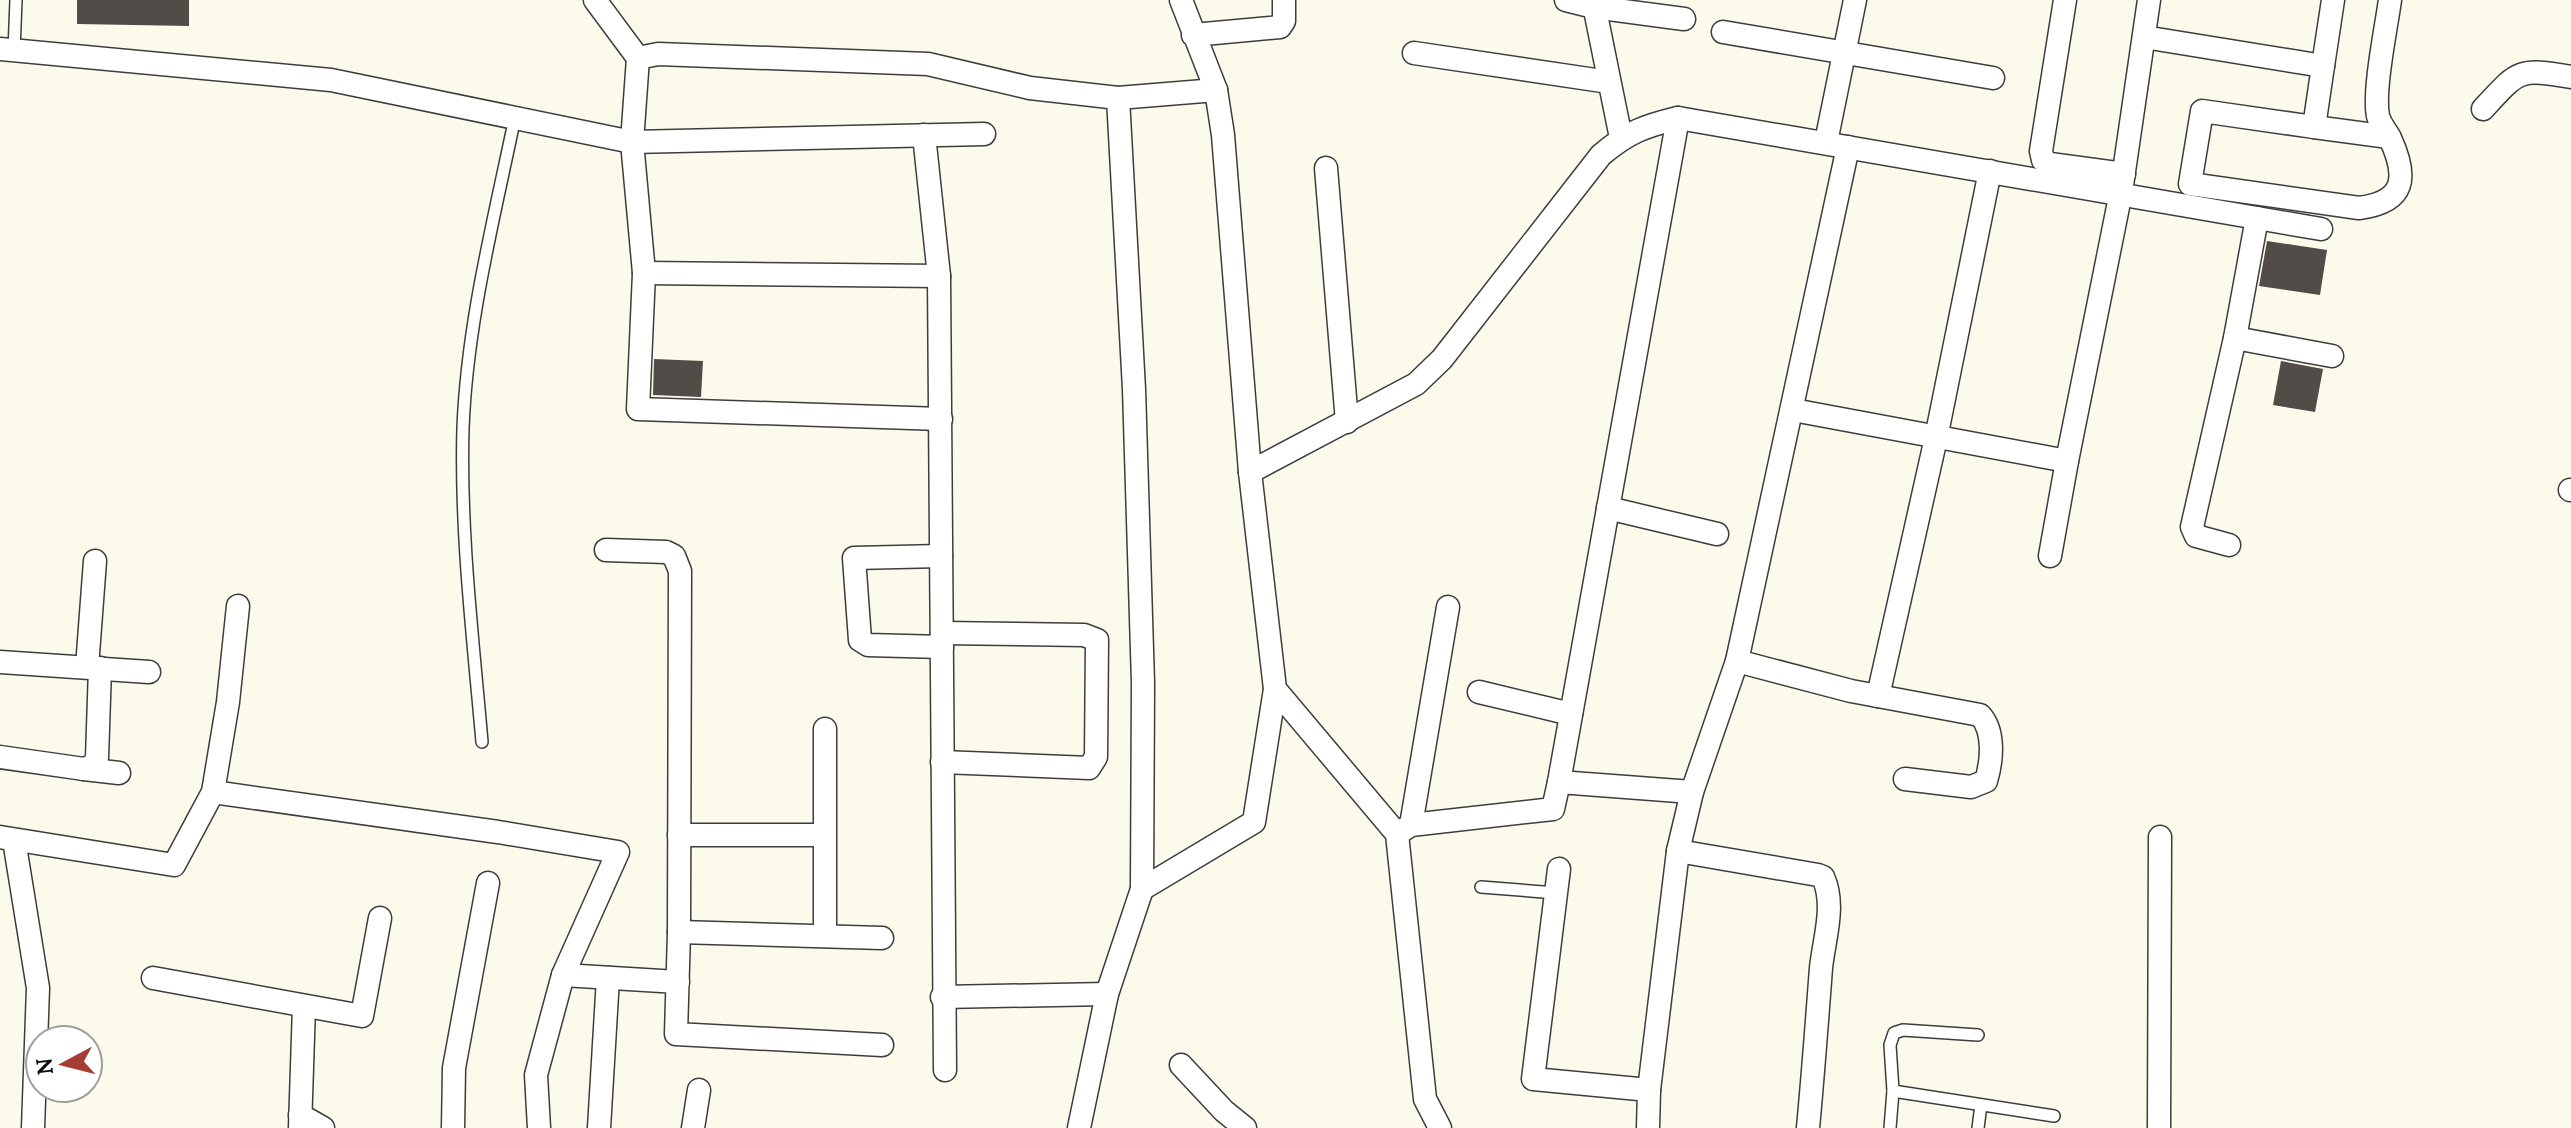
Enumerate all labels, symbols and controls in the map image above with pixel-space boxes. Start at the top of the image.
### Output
north arrow [24,1024,104,1104]
text: N [29,1056,59,1077]

